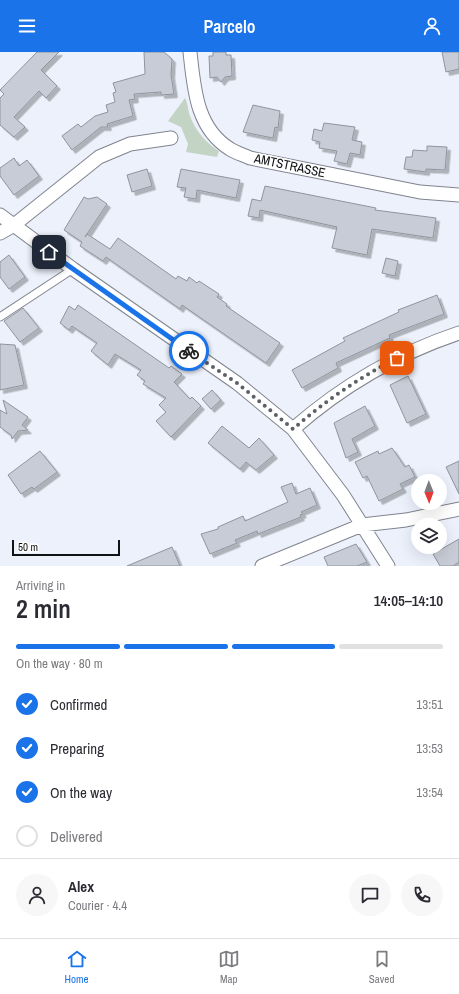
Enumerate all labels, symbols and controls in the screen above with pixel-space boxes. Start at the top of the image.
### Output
text: Parcelo [203,14,256,39]
icon: menu [16,15,38,37]
icon: person [421,15,443,37]
street label: AMTSTRASSE [252,149,327,181]
pin [32,235,66,269]
icon: home [38,241,60,263]
courier [169,331,209,371]
icon: bike [178,340,200,362]
pin [380,341,414,375]
icon: bag [386,347,408,369]
north arrow [411,474,447,510]
map controls [411,474,447,554]
button: layers [411,518,447,554]
scale bar [12,538,120,557]
text: 50 m [18,540,38,554]
text: Arriving in [16,577,65,594]
text: 14:05–14:10 [374,590,443,611]
text: 2 min [16,591,71,626]
text: On the way · 80 m [16,655,103,672]
icon: check [16,693,38,715]
text: Confirmed [50,694,107,715]
text: 13:51 [416,696,443,713]
icon: check [16,737,38,759]
text: Preparing [50,738,104,759]
text: 13:53 [416,740,443,757]
icon: check [16,781,38,803]
text: On the way [50,782,112,803]
text: 13:54 [416,784,443,801]
text: Delivered [50,826,103,847]
button: person [16,874,58,916]
button: chat [349,874,391,916]
button: phone [401,874,443,916]
text: Alex [68,876,94,897]
text: Courier · 4.4 [68,897,127,914]
tab: Home [65,948,89,986]
tab: Map [218,948,240,986]
tab: Saved [369,948,394,986]

